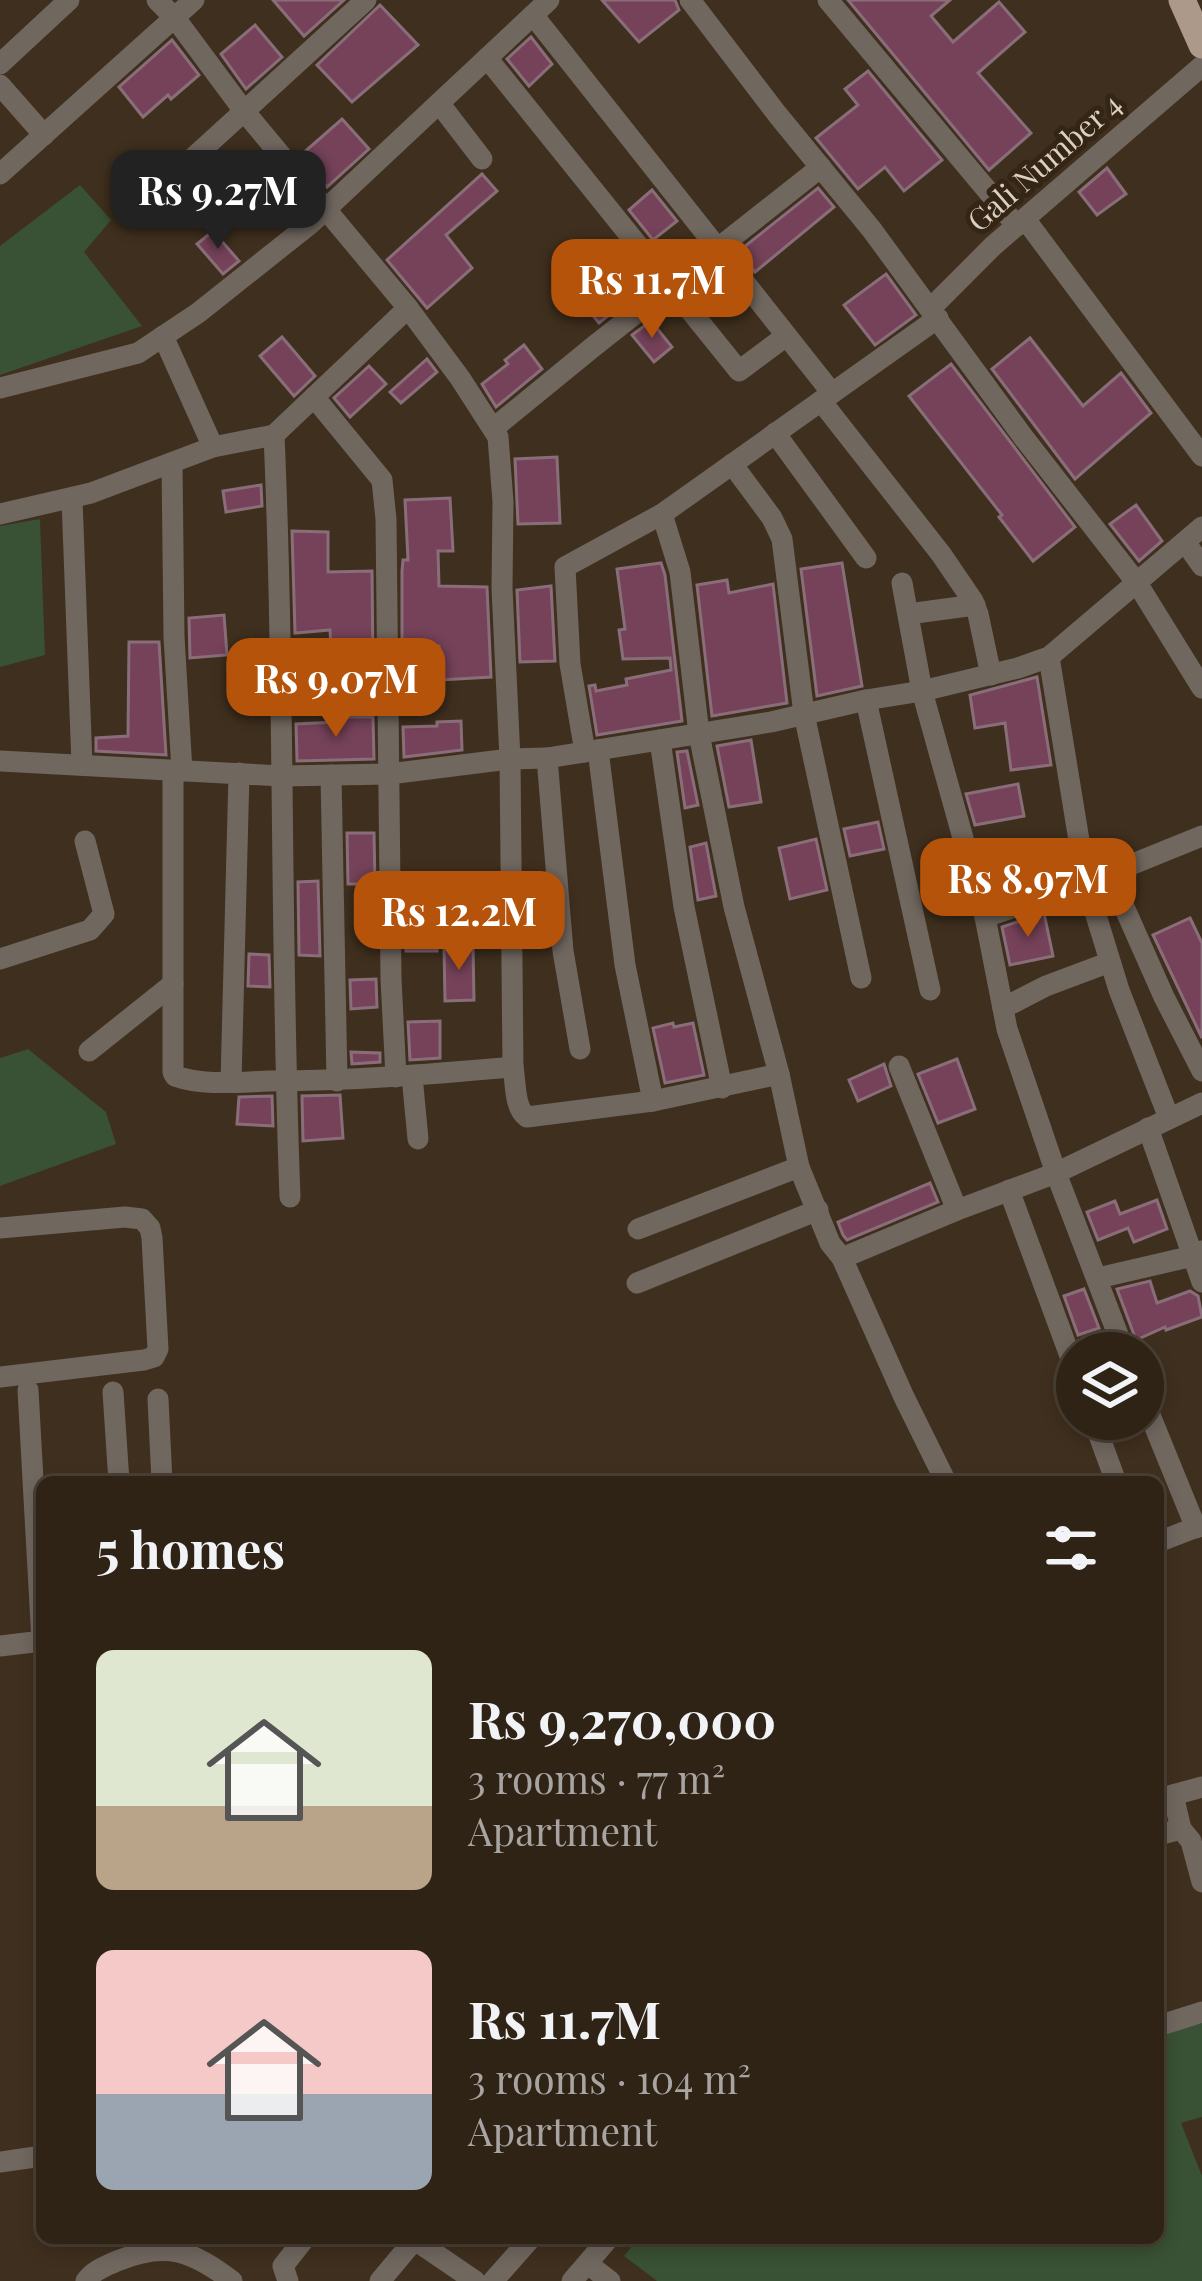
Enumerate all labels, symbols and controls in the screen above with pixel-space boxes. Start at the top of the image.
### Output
street label: Gali Number 4 [958,83,1129,240]
pin: Rs 9.27M [94,150,342,252]
text: Rs 9.27M [138,163,298,215]
pin: Rs 11.7M [528,239,776,341]
text: Rs 11.7M [578,252,726,304]
pin: Rs 9.07M [212,638,460,740]
text: Rs 9.07M [253,651,419,703]
pin: Rs 8.97M [904,838,1152,940]
text: Rs 8.97M [947,851,1109,903]
pin: Rs 12.2M [335,871,583,973]
text: Rs 12.2M [381,884,537,936]
map controls [1056,1332,1164,1440]
button: layers [1056,1332,1164,1440]
text: 5 homes [96,1514,285,1582]
icon: filters [1038,1515,1104,1581]
text: Rs 9,270,000 [468,1684,776,1752]
icon: home [192,1698,336,1842]
text: 3 rooms · 77 m² [468,1752,725,1804]
text: Apartment [468,1804,657,1856]
text: Rs 11.7M [468,1984,661,2052]
icon: home [192,1998,336,2142]
text: 3 rooms · 104 m² [468,2052,751,2104]
text: Apartment [468,2104,657,2156]

